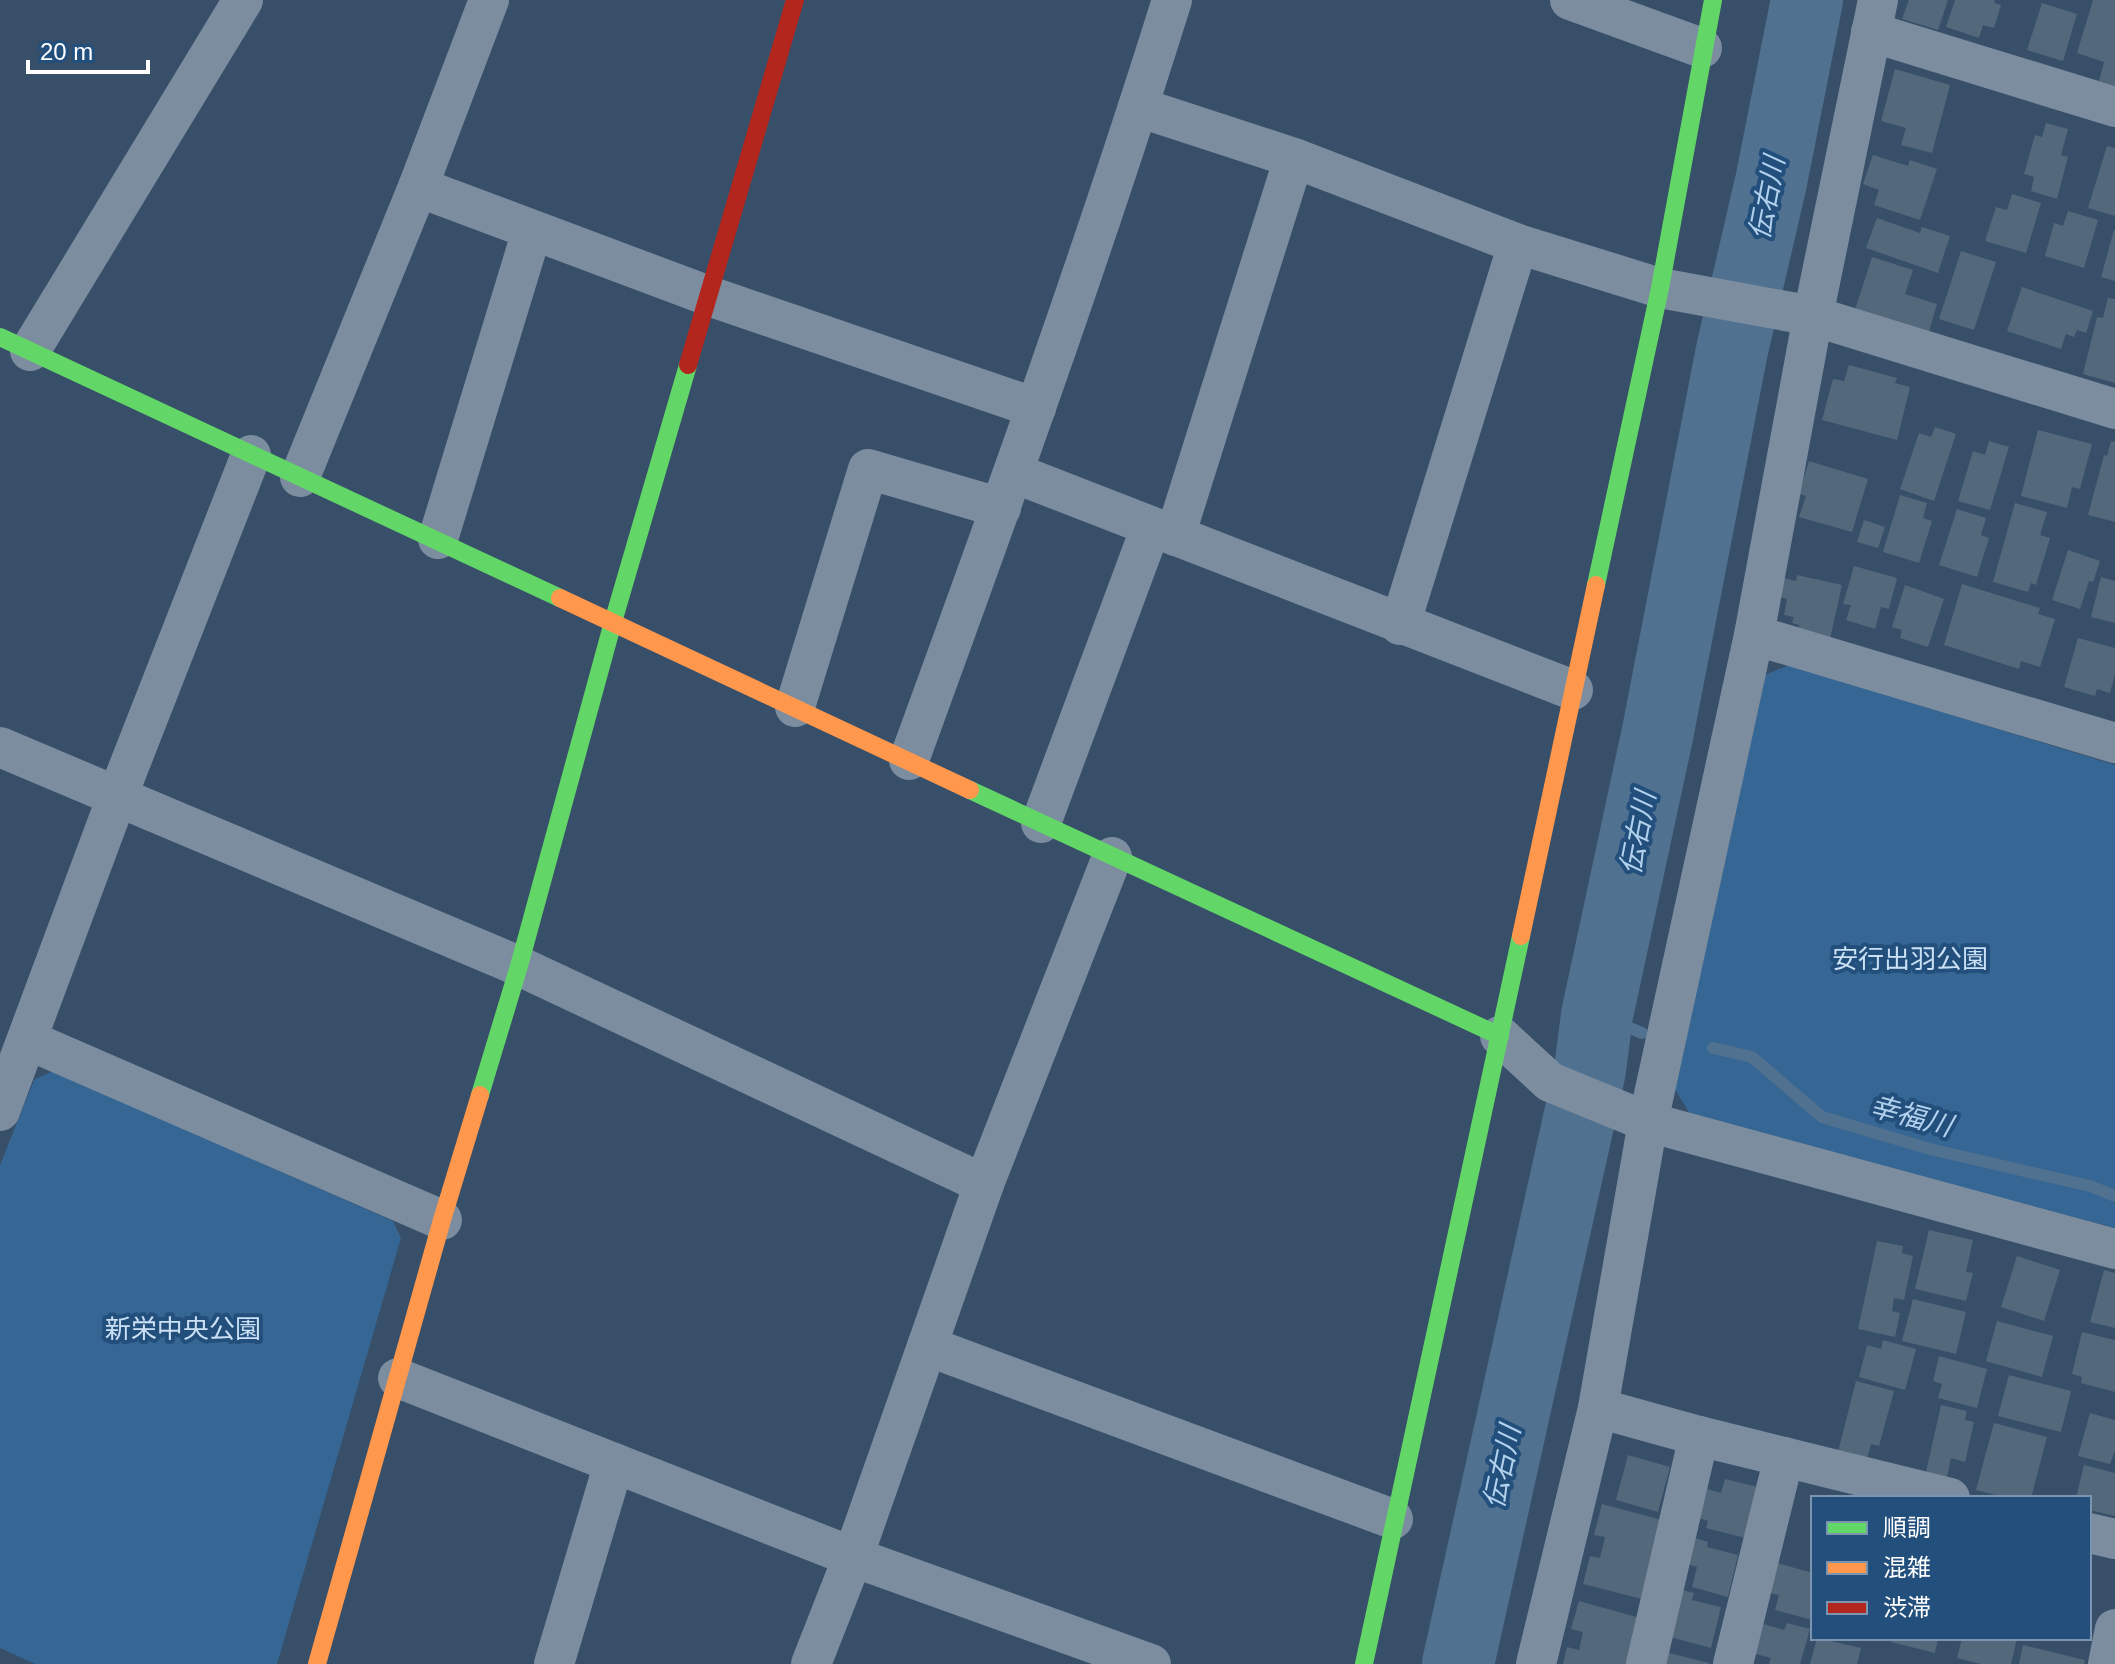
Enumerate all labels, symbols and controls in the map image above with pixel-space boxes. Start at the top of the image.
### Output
scale bar [28,24,148,74]
text: 20 m [40,38,93,65]
water label: 伝右川 [1744,151,1791,242]
water label: 伝右川 [1615,786,1662,877]
park label: 安行出羽公園 [1832,944,1988,974]
water label: 幸福川 [1866,1090,1958,1143]
park label: 新栄中央公園 [105,1314,261,1344]
water label: 伝右川 [1478,1420,1527,1511]
legend [1811,1496,2091,1640]
text: 順調 [1883,1514,1931,1541]
text: 混雑 [1883,1554,1931,1581]
text: 渋滞 [1883,1594,1931,1621]

